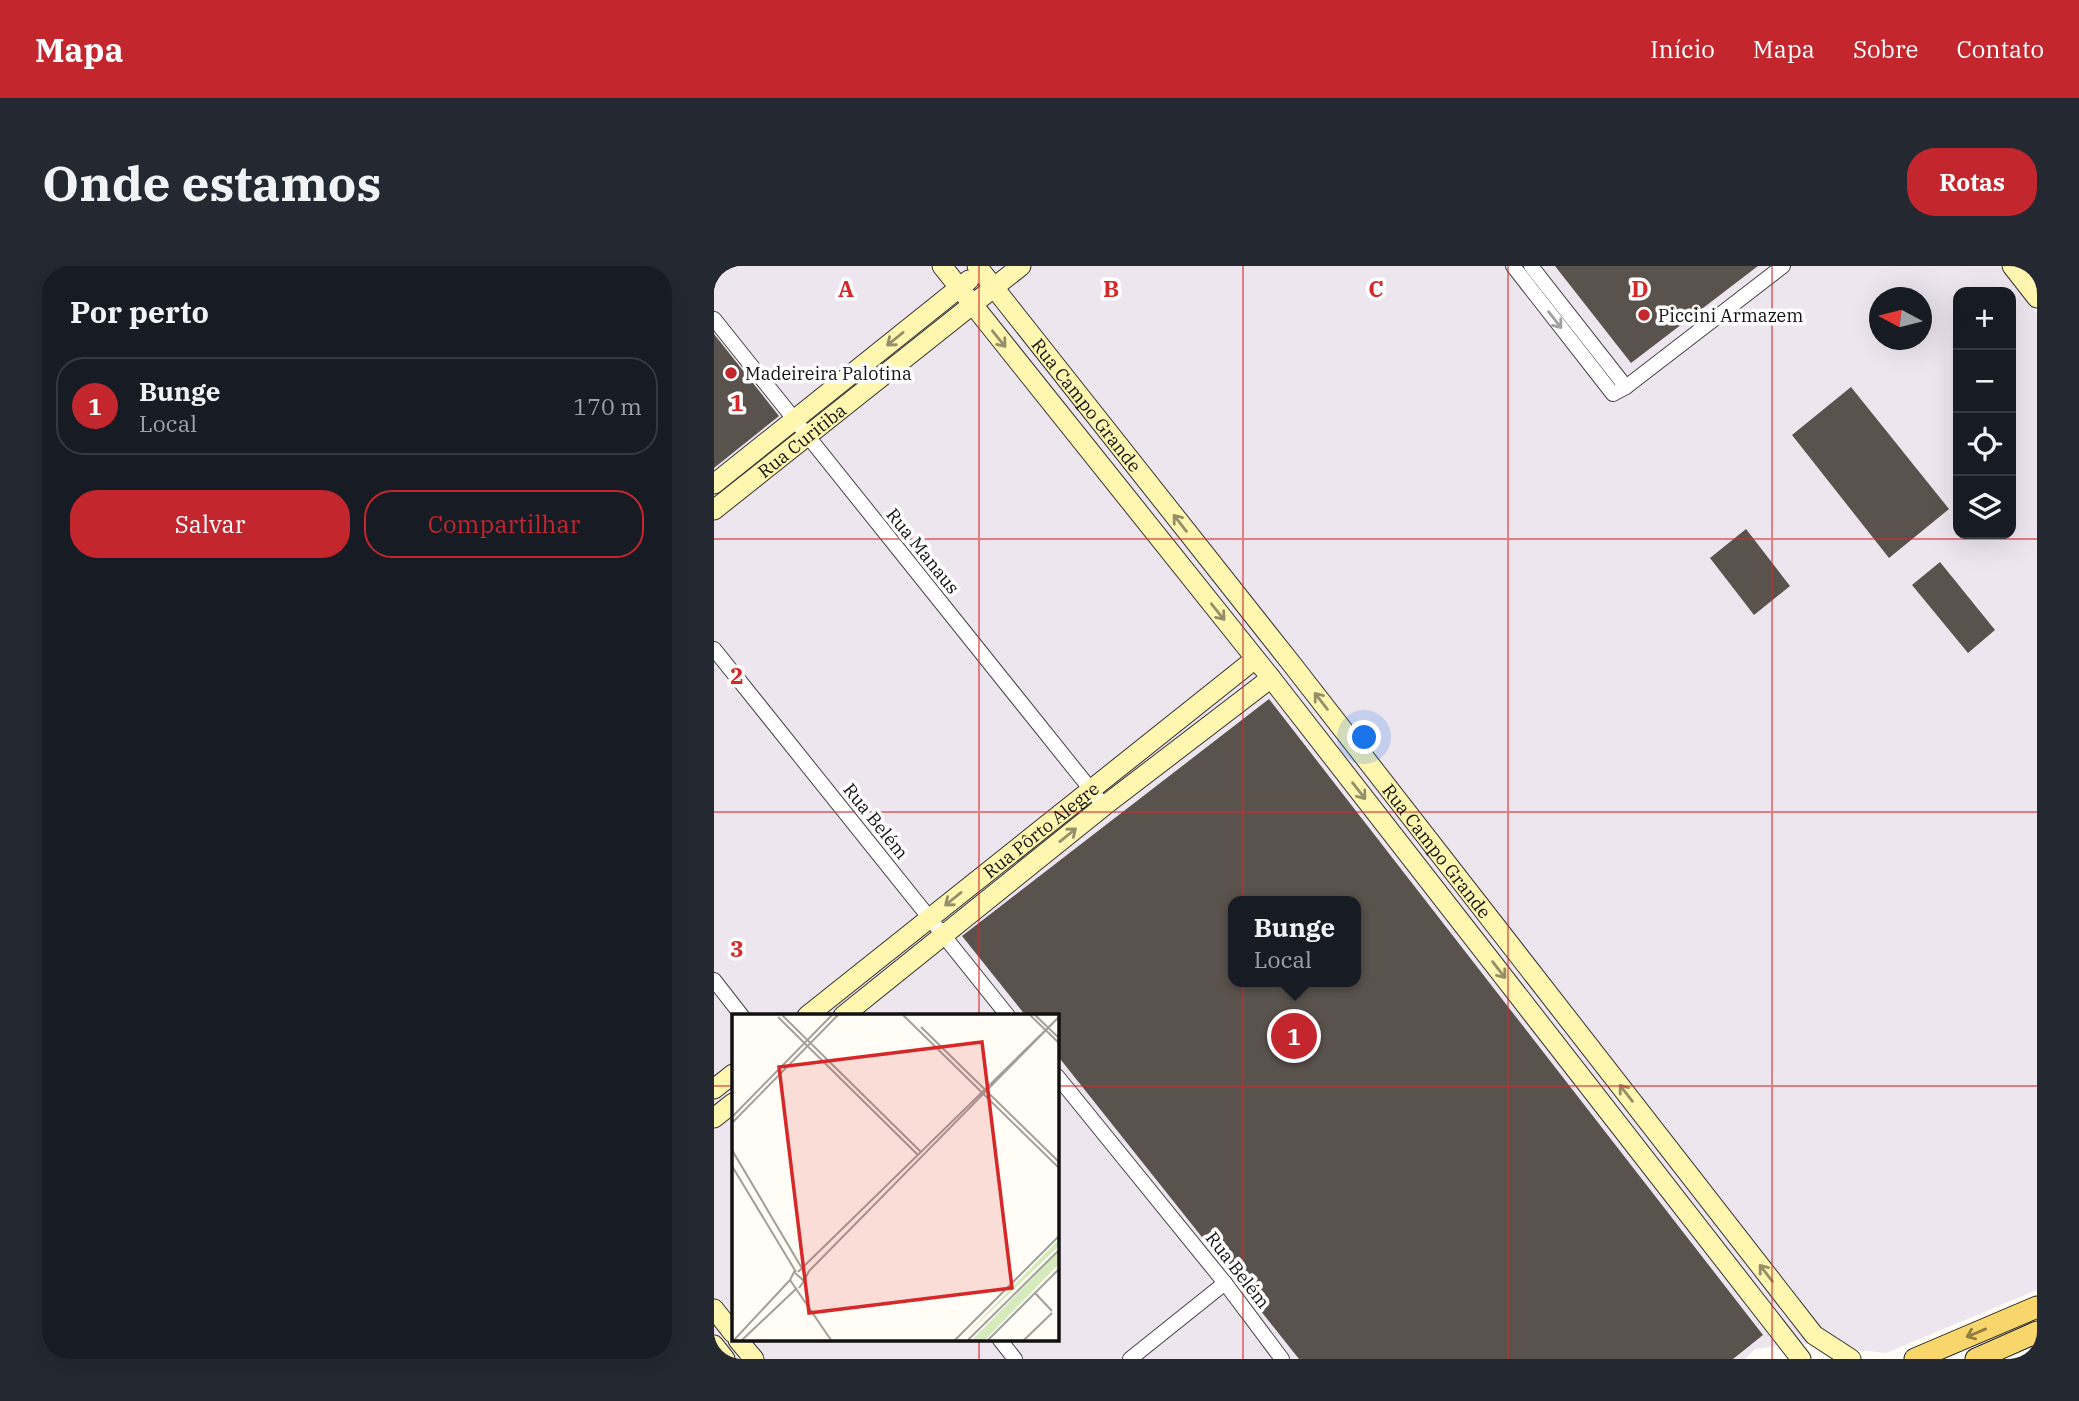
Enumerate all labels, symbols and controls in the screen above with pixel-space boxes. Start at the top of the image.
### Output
text: Mapa [35,28,123,71]
text: Início [1650,33,1715,65]
text: Mapa [1753,33,1815,65]
text: Sobre [1853,33,1918,65]
text: Contato [1956,33,2044,65]
button: Rotas [1907,148,2037,216]
text: Onde estamos [42,151,381,214]
text: A [838,273,854,303]
text: B [1103,273,1119,303]
text: C [1368,273,1384,303]
text: D [1631,273,1649,303]
north arrow [1869,287,1932,350]
map controls [1953,287,2016,539]
button: + [1953,287,2016,350]
text: Por perto [70,292,209,331]
place label: Piccini Armazem [1658,304,1803,327]
marker: Piccini Armazem [1636,307,1652,323]
one-way arrow [1548,310,1563,328]
one-way arrow [991,330,1007,348]
one-way arrow [886,332,904,347]
street label: Rua Campo Grande [1027,333,1147,476]
button: − [1953,350,2016,413]
place label: Madeireira Palotina [745,362,912,385]
marker: Madeireira Palotina [723,365,739,381]
text: Bunge [139,374,220,408]
text: 1 [730,387,744,417]
text: 1 [88,391,102,421]
text: 170 m [573,391,642,421]
street label: Rua Curitiba [753,398,851,482]
text: Local [139,408,197,438]
button: locate [1953,413,2016,476]
button: layers [1953,476,2016,539]
button: Salvar [70,490,350,558]
button: Compartilhar [364,490,644,558]
street label: Rua Manaus [881,503,965,599]
one-way arrow [1172,514,1187,532]
one-way arrow [1210,603,1226,621]
text: 2 [730,660,744,690]
one-way arrow [1313,693,1328,711]
your location [1347,720,1381,754]
street label: Rua Pôrto Alegre [978,776,1103,883]
street label: Rua Belém [838,778,914,864]
street label: Rua Campo Grande [1378,779,1497,923]
one-way arrow [1351,781,1366,799]
one-way arrow [1058,827,1076,843]
one-way arrow [944,892,962,907]
popup [1228,896,1361,987]
text: Bunge [1254,910,1335,944]
text: 3 [730,933,744,963]
text: Local [1254,944,1312,974]
one-way arrow [1492,960,1507,979]
pin: 1 [1271,1010,1317,1062]
inset map [732,1014,1059,1342]
one-way arrow [1619,1085,1634,1103]
street label: Rua Belém [1201,1227,1275,1313]
one-way arrow [1758,1264,1774,1282]
one-way arrow [1966,1327,1987,1340]

